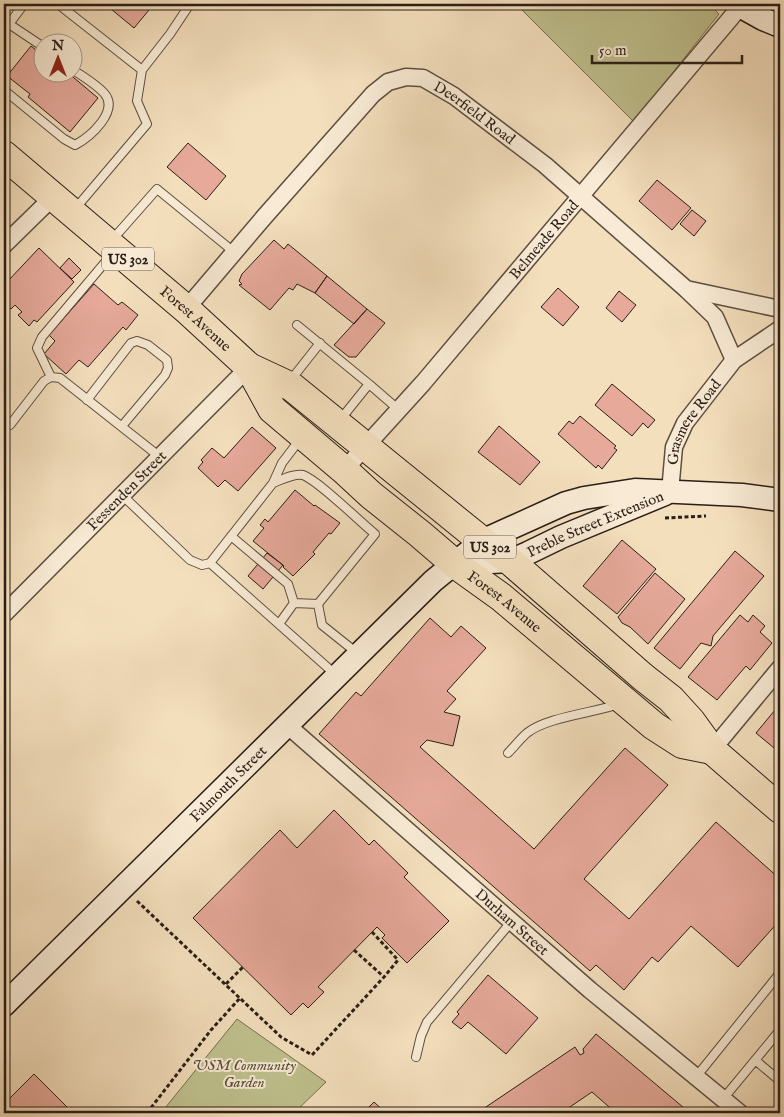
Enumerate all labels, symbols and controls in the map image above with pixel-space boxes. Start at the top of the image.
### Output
north arrow [32,32,82,82]
scale bar [592,32,742,64]
text: N [51,37,64,55]
text: 50 m [599,41,627,60]
street label: Deerfield Road [430,77,520,150]
street label: Belmeade Road [505,196,584,284]
road number: US 302 [102,248,154,270]
street label: Forest Avenue [156,282,235,356]
street label: Grasmere Road [663,375,726,466]
street label: Fessenden Street [83,447,171,535]
street label: Preble Street Extension [524,487,666,562]
road number: US 302 [464,536,516,558]
street label: Forest Avenue [463,567,545,637]
street label: Falmouth Street [186,742,271,826]
street label: Durham Street [471,885,553,960]
park label: USM Community Garden [192,1056,296,1092]

